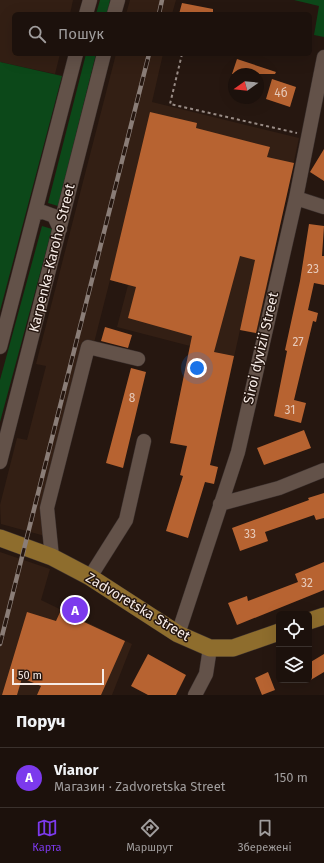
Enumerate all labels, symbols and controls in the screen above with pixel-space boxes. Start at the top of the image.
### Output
search box [12,12,312,56]
icon: search [26,23,48,45]
text: Пошук [58,25,104,43]
north arrow [228,68,264,104]
house number: 4б [274,86,288,100]
street label: Karpenka-Karoho Street [25,181,79,334]
house number: 23 [307,262,319,276]
street label: Siroi dyvizii Street [240,290,282,406]
house number: 27 [292,335,304,349]
your location [187,358,207,378]
house number: 8 [129,391,136,405]
house number: 31 [285,403,295,417]
house number: 33 [244,527,256,541]
street label: Zadvoretska Street [83,569,194,645]
house number: 32 [301,576,313,590]
pin: A [62,595,88,625]
map controls [276,611,312,683]
button: locate [276,611,312,647]
button: layers [276,647,312,683]
scale bar [12,667,104,686]
text: 50 m [18,669,42,682]
text: Поруч [16,711,65,732]
text: Vianor [54,761,98,779]
text: A [25,770,33,785]
text: 150 m [274,770,308,785]
text: Магазин · Zadvoretska Street [54,779,225,794]
tab: Карта [32,817,62,854]
tab: Маршрут [126,817,173,854]
tab: Збережені [238,817,292,854]

